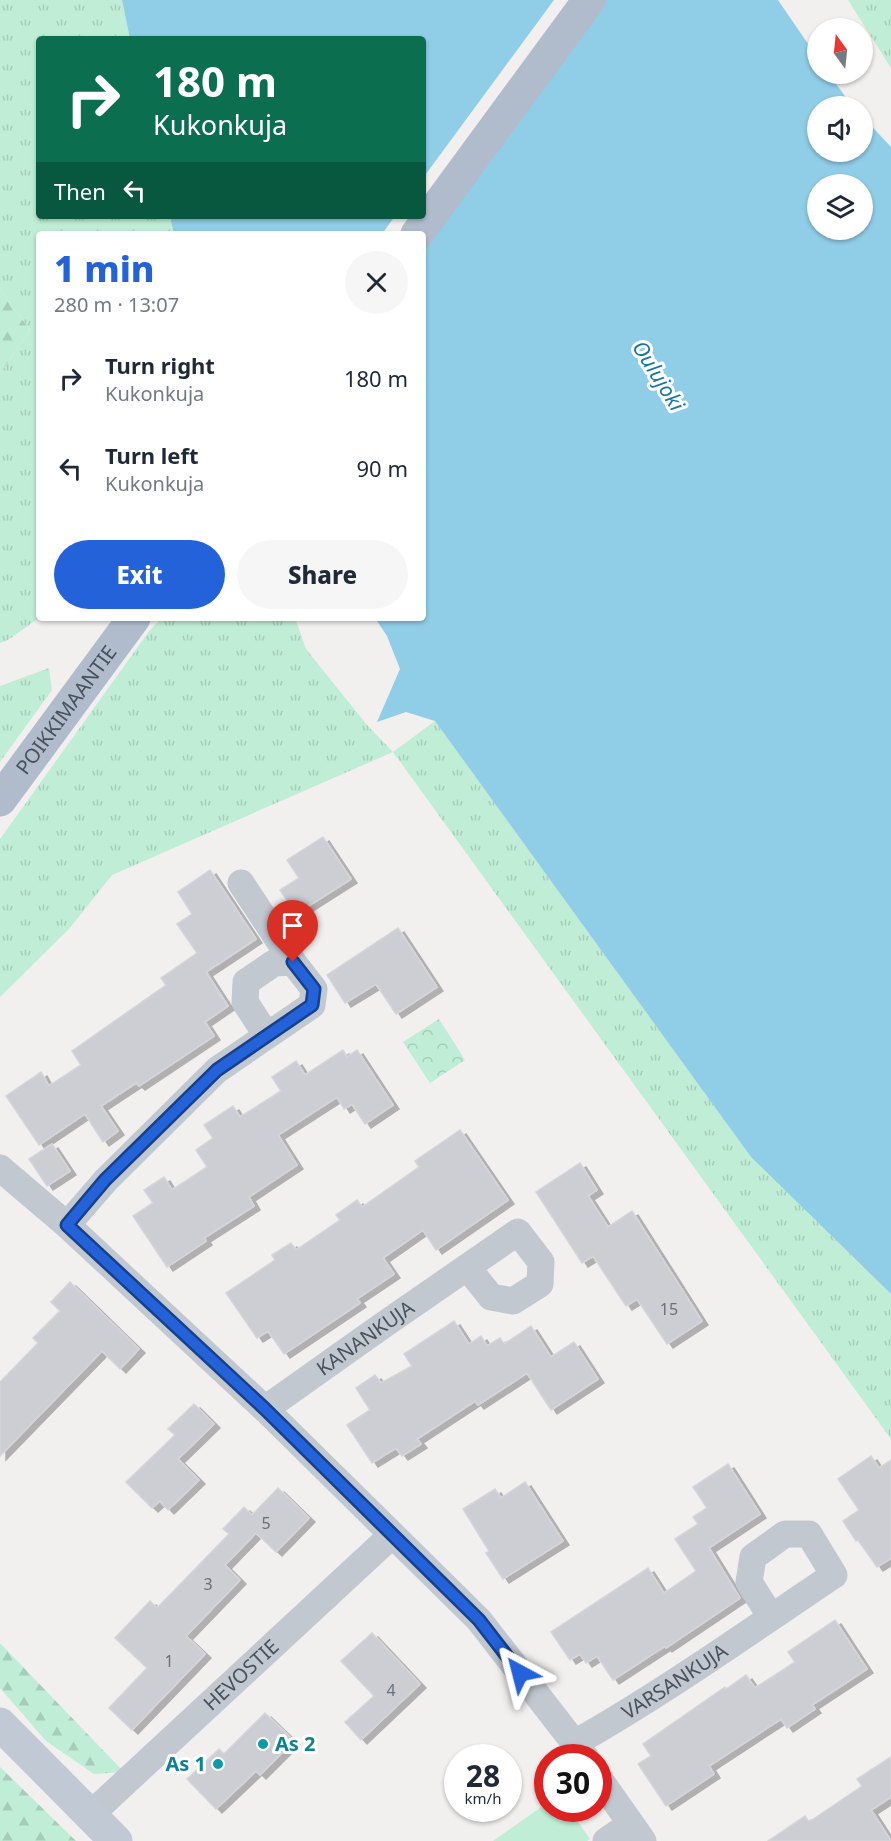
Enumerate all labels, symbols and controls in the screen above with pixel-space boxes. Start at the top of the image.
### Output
north arrow [807,18,873,84]
map controls [807,18,873,240]
text: 180 m [153,52,277,109]
icon: right [54,60,132,138]
button: sound [807,96,873,162]
text: Kukonkuja [153,106,287,143]
icon: left [118,174,151,207]
button: layers [807,174,873,240]
text: Then [54,176,106,206]
text: 1 min [54,244,155,293]
button: close [345,251,408,314]
text: 280 m · 13:07 [54,291,179,318]
water label: Oulujoki [626,335,692,416]
text: Turn right [105,350,215,380]
icon: right [54,362,87,395]
text: 180 m [344,363,408,393]
text: Kukonkuja [105,380,204,407]
text: Turn left [105,440,199,470]
icon: left [54,452,87,485]
text: 90 m [357,453,408,483]
text: Kukonkuja [105,470,204,497]
button: Exit [54,540,225,609]
button: Share [237,540,408,609]
street label: POIKKIMAANTIE [9,639,123,780]
pin [267,900,318,962]
icon: arrive [276,909,309,942]
street label: KANANKUJA [311,1294,419,1381]
house number: 15 [660,1298,678,1320]
house number: 5 [261,1512,271,1534]
house number: 3 [203,1573,213,1595]
street label: HEVOSTIE [197,1633,284,1716]
street label: VARSANKUJA [616,1637,733,1725]
position arrow [488,1641,552,1705]
house number: 1 [164,1650,174,1672]
house number: 4 [386,1679,396,1701]
place label: As 2 [275,1730,316,1757]
marker: As 2 [256,1737,270,1751]
speed limit sign: 30 [534,1744,612,1822]
place label: As 1 [165,1750,206,1777]
text: 28 [466,1755,500,1796]
marker: As 1 [211,1757,225,1771]
text: km/h [465,1788,501,1808]

